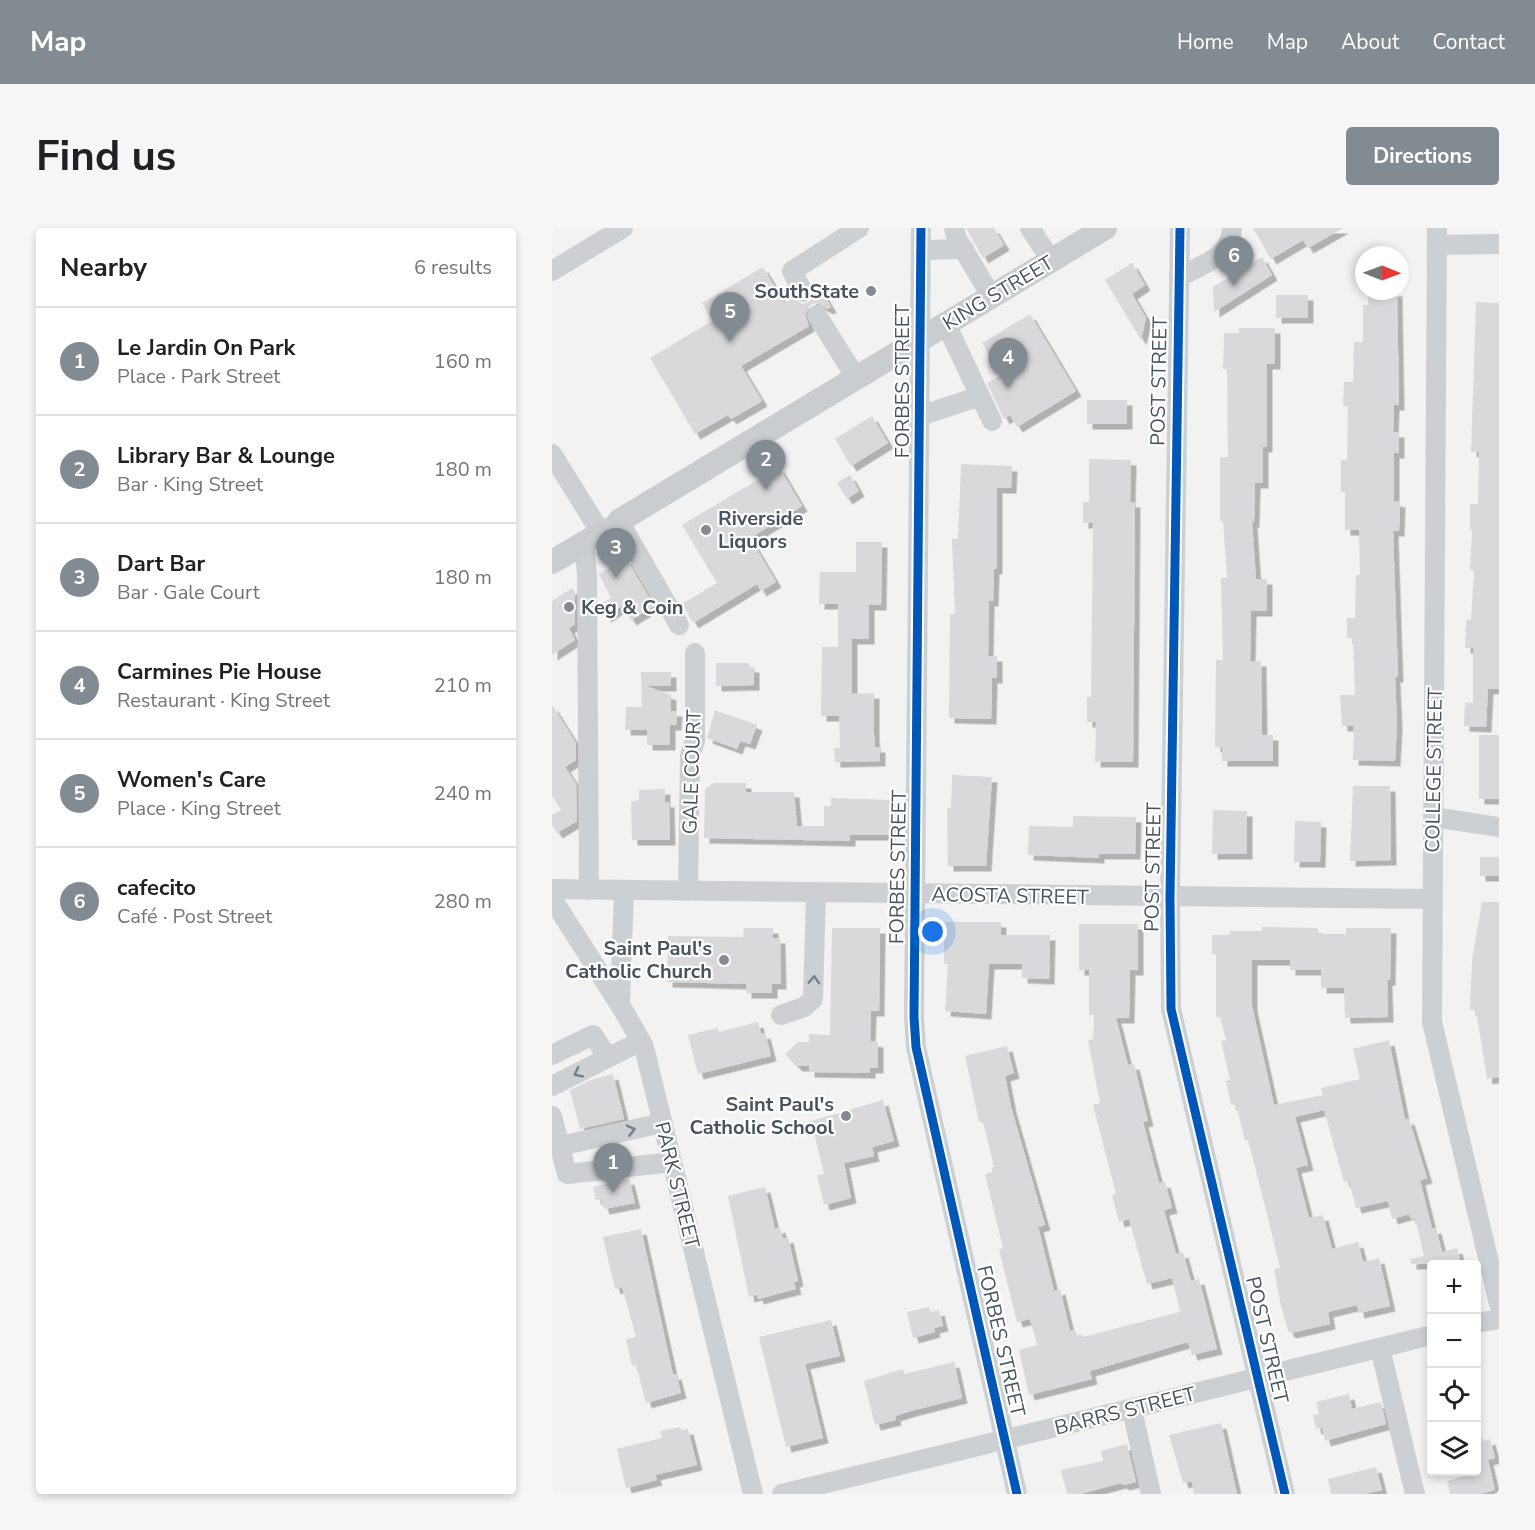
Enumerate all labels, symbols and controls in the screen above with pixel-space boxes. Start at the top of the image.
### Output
text: Map [30,23,86,61]
text: Home [1177,28,1234,56]
text: Map [1267,28,1308,56]
text: About [1341,28,1399,56]
text: Contact [1432,28,1505,56]
button: Directions [1346,127,1499,185]
text: Find us [36,128,176,185]
pin: 6 [1214,236,1254,286]
north arrow [1355,246,1409,300]
street label: KING STREET [938,249,1058,337]
text: Nearby [60,250,147,285]
text: 6 results [414,254,492,281]
place label: SouthState [754,278,859,305]
marker: SouthState [864,284,878,298]
pin: 5 [710,292,750,342]
street label: FORBES STREET [889,304,916,458]
street label: POST STREET [1144,316,1174,446]
text: Le Jardin On Park [117,333,295,363]
pin: 4 [988,338,1028,388]
text: 1 [74,348,86,375]
text: 160 m [434,348,492,375]
text: Place · Park Street [117,363,280,390]
pin: 2 [746,440,786,490]
text: Library Bar & Lounge [117,441,335,471]
text: 2 [74,456,86,483]
text: 180 m [434,456,492,483]
text: Bar · King Street [117,471,263,498]
place label: Riverside Liquors [718,505,804,555]
marker: Riverside Liquors [699,523,713,537]
pin: 3 [596,528,636,578]
text: Dart Bar [117,549,205,579]
text: 3 [74,564,86,591]
text: 180 m [434,564,492,591]
text: Bar · Gale Court [117,579,260,606]
place label: Keg & Coin [581,594,683,621]
marker: Keg & Coin [562,600,576,614]
text: Carmines Pie House [117,657,321,687]
text: 4 [74,672,86,699]
text: 210 m [434,672,492,699]
text: Restaurant · King Street [117,687,330,714]
street label: COLLEGE STREET [1419,687,1449,853]
street label: GALE COURT [676,709,708,835]
text: Women's Care [117,765,266,795]
text: 5 [74,780,86,807]
text: 240 m [434,780,492,807]
street label: FORBES STREET [883,790,913,944]
text: Place · King Street [117,795,281,822]
street label: POST STREET [1138,802,1168,932]
text: cafecito [117,873,196,903]
street label: ACOSTA STREET [931,881,1089,911]
text: 6 [74,888,86,915]
text: 280 m [434,888,492,915]
text: Café · Post Street [117,903,272,930]
your location [918,917,947,946]
place label: Saint Paul's Catholic Church [565,935,712,985]
marker: Saint Paul's Catholic Church [717,953,731,967]
one-way arrow [807,976,820,985]
one-way arrow [573,1066,584,1077]
place label: Saint Paul's Catholic School [689,1091,835,1141]
marker: Saint Paul's Catholic School [839,1109,853,1123]
street label: PARK STREET [648,1119,706,1251]
one-way arrow [626,1124,636,1137]
pin: 1 [594,1144,632,1193]
map controls [1427,1260,1481,1476]
button: + [1427,1260,1481,1314]
street label: FORBES STREET [970,1263,1032,1419]
street label: POST STREET [1239,1274,1295,1406]
button: − [1427,1314,1481,1368]
button: locate [1427,1368,1481,1422]
street label: BARRS STREET [1052,1380,1198,1442]
button: layers [1427,1422,1481,1476]

